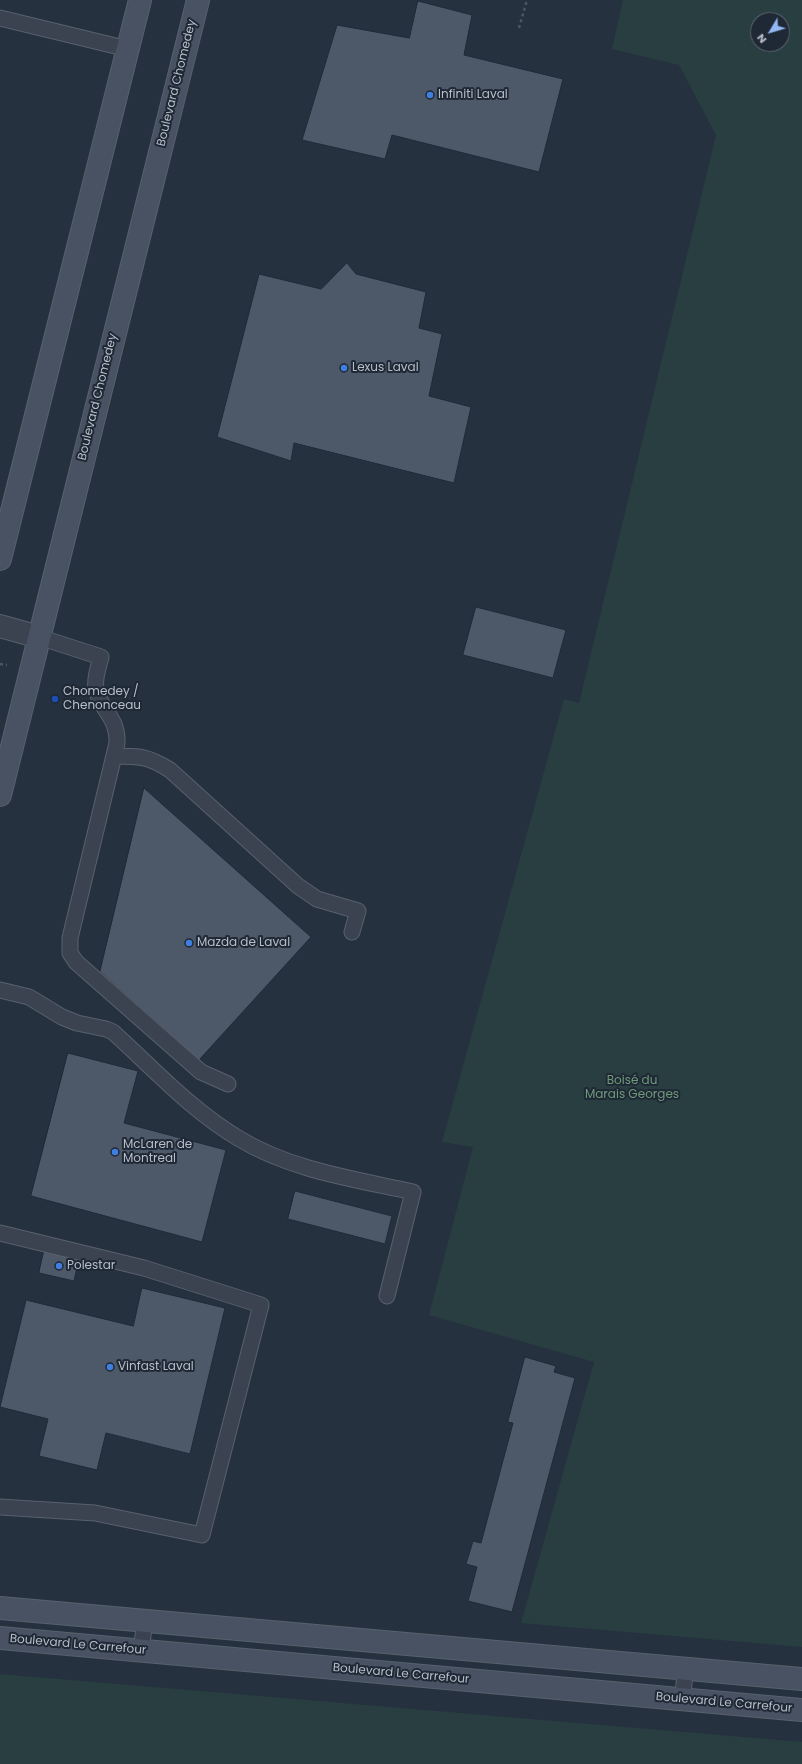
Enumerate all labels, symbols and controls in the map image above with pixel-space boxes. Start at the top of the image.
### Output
north arrow [750,12,790,52]
street label: Boulevard Chomedey [154,18,200,148]
text: N [752,31,770,47]
place label: Infiniti Laval [438,88,508,102]
marker: Infiniti Laval [425,90,435,100]
street label: Boulevard Chomedey [75,332,121,462]
place label: Lexus Laval [352,361,419,375]
marker: Lexus Laval [339,363,349,373]
place label: Chomedey / Chenonceau [63,685,141,713]
marker: Chomedey / Chenonceau [50,694,60,704]
place label: Mazda de Laval [197,936,290,950]
marker: Mazda de Laval [184,938,194,948]
park label: Boisé du Marais Georges [585,1074,679,1102]
place label: McLaren de Montreal [123,1138,192,1166]
marker: McLaren de Montreal [110,1147,120,1157]
place label: Polestar [67,1259,115,1273]
marker: Polestar [54,1261,64,1271]
place label: Vinfast Laval [118,1360,194,1374]
marker: Vinfast Laval [105,1362,115,1372]
street label: Boulevard Le Carrefour [9,1632,147,1658]
street label: Boulevard Le Carrefour [332,1661,470,1687]
street label: Boulevard Le Carrefour [655,1690,793,1716]

